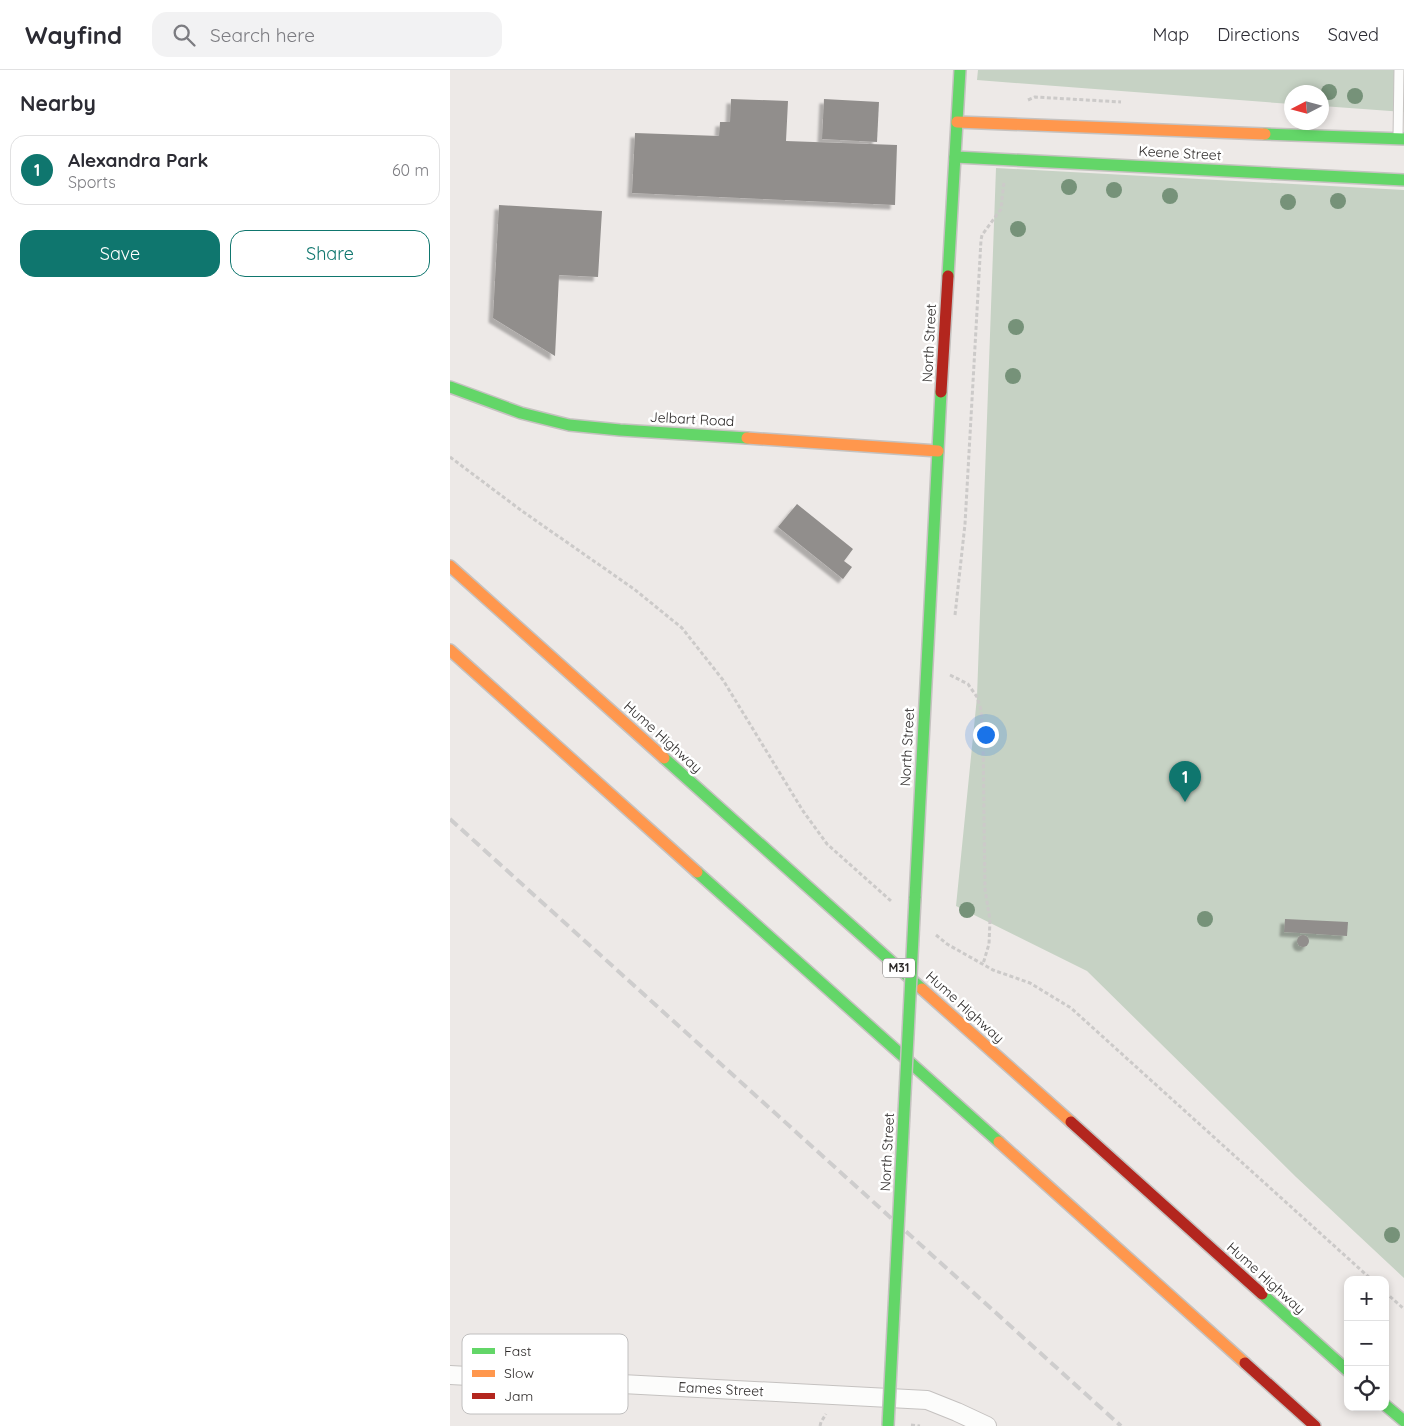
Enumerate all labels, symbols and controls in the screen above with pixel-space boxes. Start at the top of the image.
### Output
search box [152,12,502,57]
text: Wayfind [25,20,122,50]
icon: search [170,21,198,49]
text: Search here [210,23,315,47]
text: Map [1152,23,1189,46]
text: Directions [1217,23,1300,46]
text: Saved [1328,23,1379,46]
north arrow [1284,85,1329,130]
text: Nearby [20,90,96,116]
street label: Keene Street [1138,142,1222,164]
text: Alexandra Park [68,148,208,172]
text: 1 [34,160,40,180]
text: 60 m [392,160,429,180]
text: Sports [68,172,116,192]
button: Save [20,230,220,277]
button: Share [230,230,430,277]
street label: North Street [918,303,940,383]
street label: Jelbart Road [649,408,735,430]
street label: Hume Highway [620,697,706,777]
street label: North Street [896,707,918,787]
your location [973,722,999,748]
pin: 1 [1169,761,1201,802]
road number: M31 [883,958,915,978]
street label: Hume Highway [922,967,1008,1047]
street label: North Street [876,1112,898,1192]
street label: Hume Highway [1223,1238,1309,1318]
map controls [1344,1276,1389,1411]
button: + [1344,1276,1389,1321]
button: − [1344,1321,1389,1366]
legend [462,1334,628,1414]
text: Fast [504,1342,532,1360]
text: Slow [504,1364,534,1382]
button: locate [1344,1366,1389,1411]
street label: Eames Street [678,1378,765,1400]
text: Jam [504,1387,533,1405]

